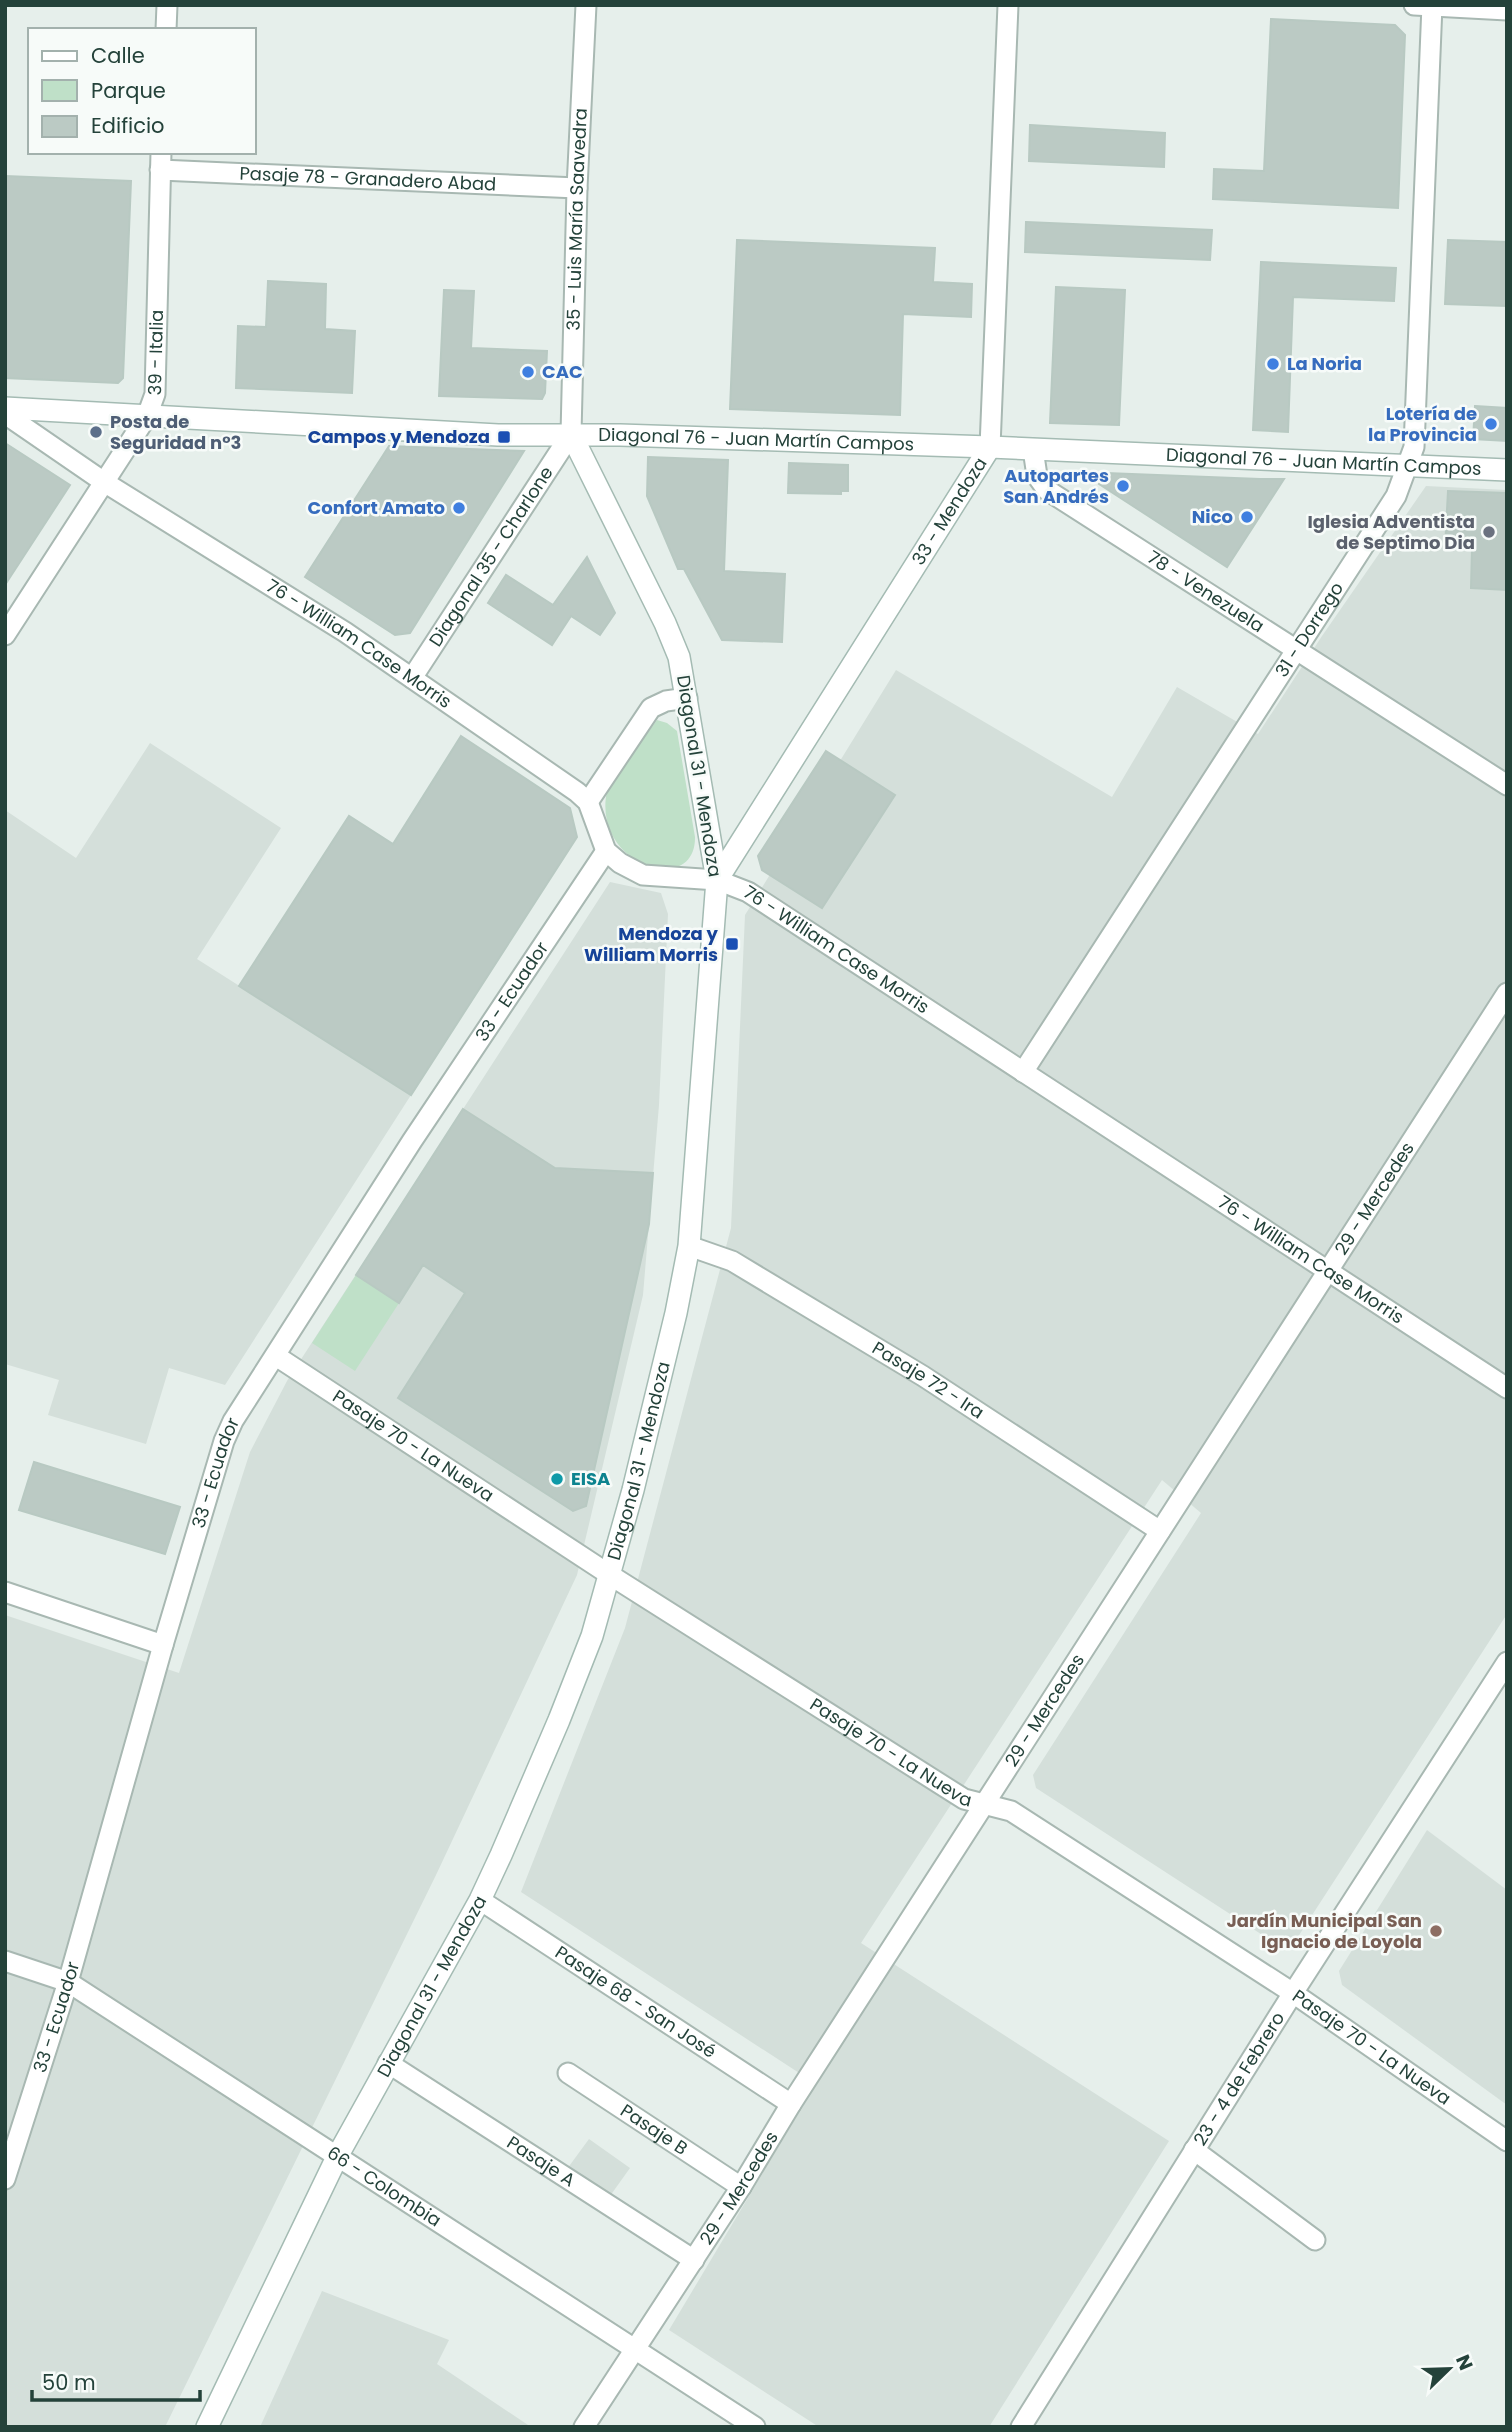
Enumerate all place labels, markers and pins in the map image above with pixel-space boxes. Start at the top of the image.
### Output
place label: La Noria [1287,351,1362,376]
marker: La Noria [1265,356,1281,372]
place label: CAC [542,359,583,384]
marker: CAC [520,364,536,380]
place label: Lotería de la Provincia [1368,401,1477,447]
place label: Posta de Seguridad n°3 [110,409,241,455]
marker: Lotería de la Provincia [1483,416,1499,432]
marker: Posta de Seguridad n°3 [88,424,104,440]
place label: Campos y Mendoza [308,424,490,449]
marker: Campos y Mendoza [496,429,512,445]
place label: Autopartes San Andrés [1003,463,1109,509]
marker: Autopartes San Andrés [1115,478,1131,494]
place label: Confort Amato [308,495,445,520]
marker: Confort Amato [451,500,467,516]
place label: Nico [1192,504,1233,529]
marker: Nico [1239,509,1255,525]
place label: Iglesia Adventista de Septimo Dia [1308,509,1475,555]
marker: Iglesia Adventista de Septimo Dia [1481,524,1497,540]
place label: Mendoza y William Morris [584,921,719,967]
marker: Mendoza y William Morris [724,936,740,952]
place label: EISA [571,1466,610,1491]
marker: EISA [549,1471,565,1487]
place label: Jardín Municipal San Ignacio de Loyola [1226,1908,1422,1954]
marker: Jardín Municipal San Ignacio de Loyola [1428,1923,1444,1939]

